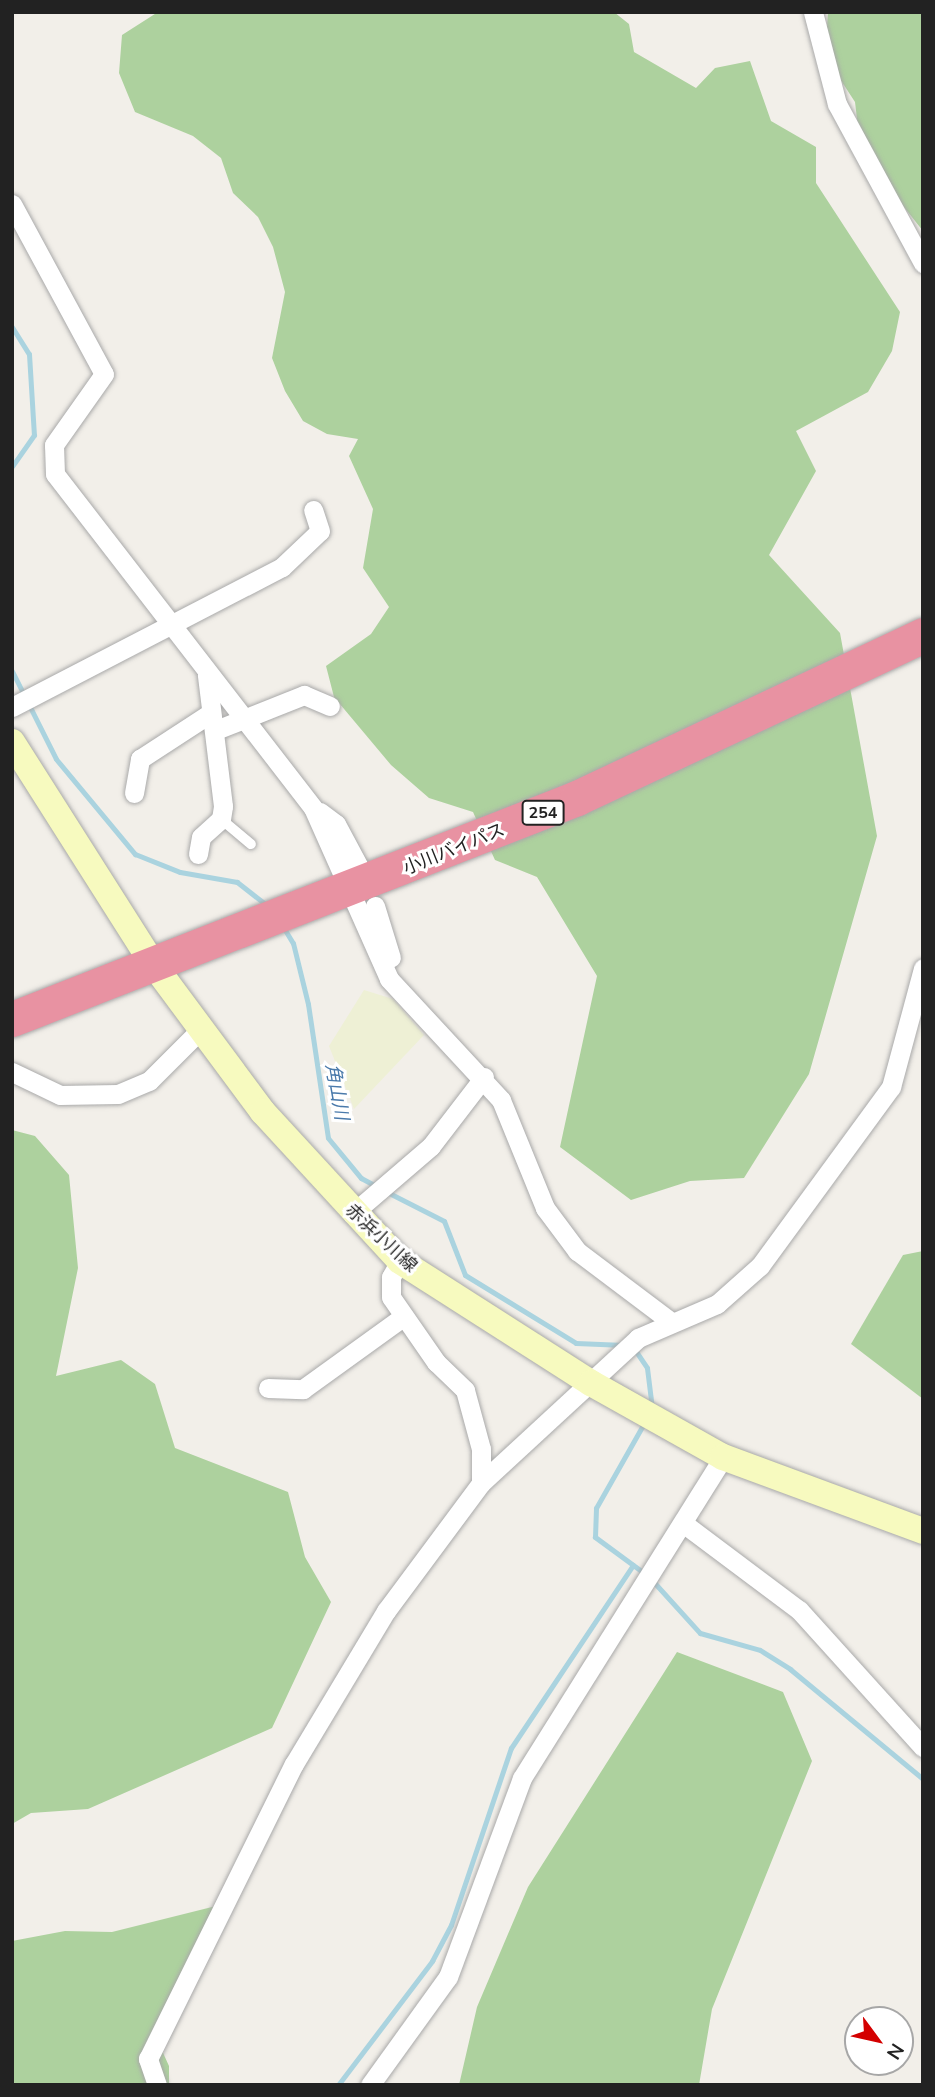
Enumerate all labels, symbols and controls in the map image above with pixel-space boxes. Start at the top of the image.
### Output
road number: 254 [520,800,566,826]
street label: 小川バイパス [400,819,508,879]
water label: 角山川 [320,1062,352,1122]
street label: 赤浜小川線 [341,1199,421,1277]
north arrow [844,2006,914,2076]
text: N [880,2038,910,2064]

